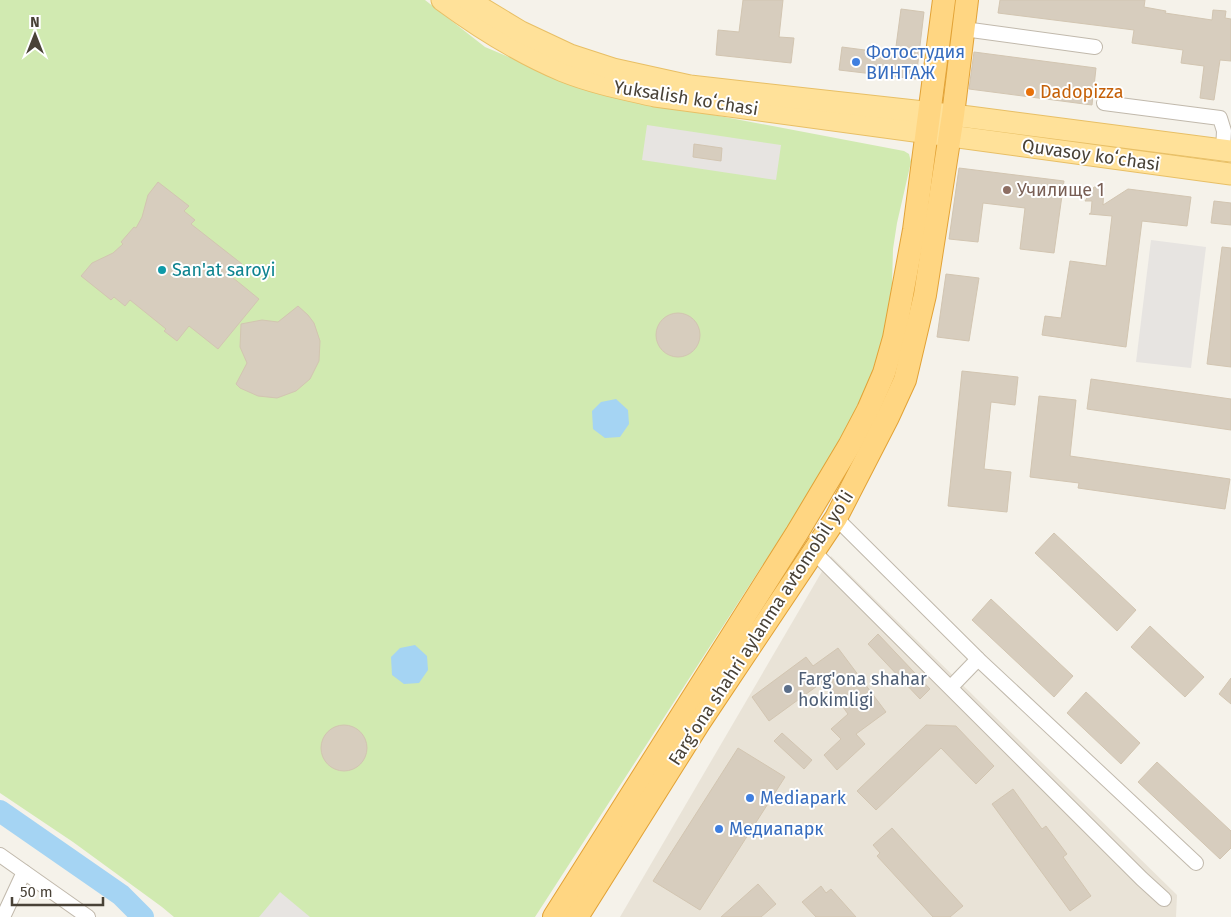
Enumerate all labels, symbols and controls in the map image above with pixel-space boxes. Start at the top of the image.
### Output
north arrow [10,10,60,60]
text: N [30,14,40,31]
place label: Фотостудия ВИНТАЖ [866,41,965,84]
marker: Фотостудия ВИНТАЖ [850,56,862,68]
street label: Yuksalish koʻchasi [612,76,760,120]
place label: Dadopizza [1040,81,1124,103]
marker: Dadopizza [1024,86,1036,98]
street label: Quvasoy koʻchasi [1021,134,1161,176]
place label: Училище 1 [1017,179,1105,201]
marker: Училище 1 [1001,184,1013,196]
place label: San'at saroyi [172,259,276,281]
marker: San'at saroyi [156,264,168,276]
street label: Fargʻona shahri aylanma avtomobil yoʻli [664,487,858,769]
place label: Farg'ona shahar hokimligi [798,668,927,711]
marker: Farg'ona shahar hokimligi [782,683,794,695]
place label: Mediapark [760,787,847,809]
marker: Mediapark [744,792,756,804]
place label: Медиапарк [729,818,824,840]
marker: Медиапарк [713,823,725,835]
scale bar [12,874,104,906]
text: 50 m [20,883,53,901]

